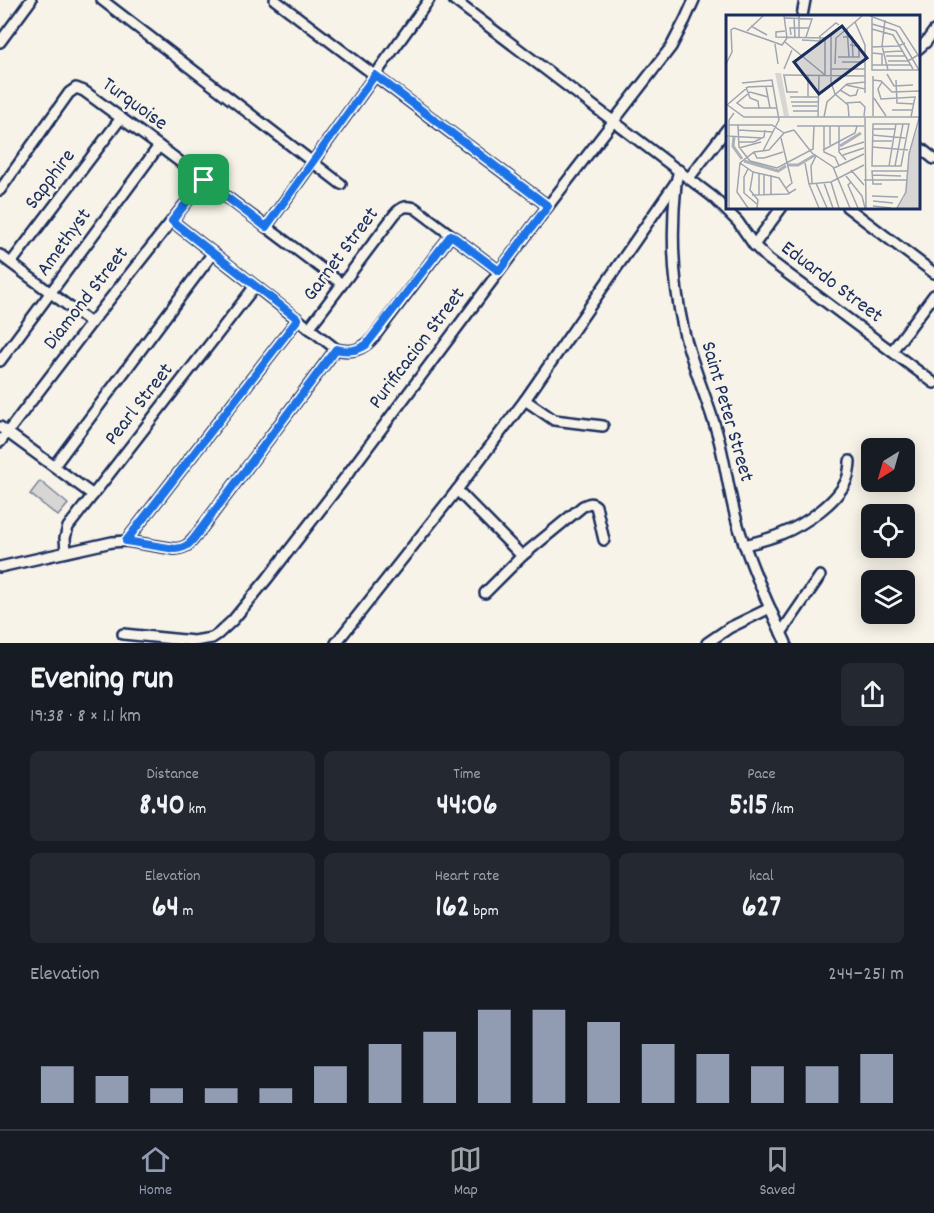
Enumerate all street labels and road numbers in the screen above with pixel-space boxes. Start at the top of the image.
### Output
street label: Turquoise [95,71,173,139]
street label: Sapphire [18,143,84,217]
street label: Garnet Street [297,202,387,308]
street label: Amethyst [30,203,100,283]
street label: Eduardo Street [774,235,889,332]
street label: Diamond Street [37,241,137,357]
street label: Purificacion Street [362,282,474,416]
street label: Saint Peter Street [692,338,760,486]
street label: Pearl Street [98,357,182,453]

